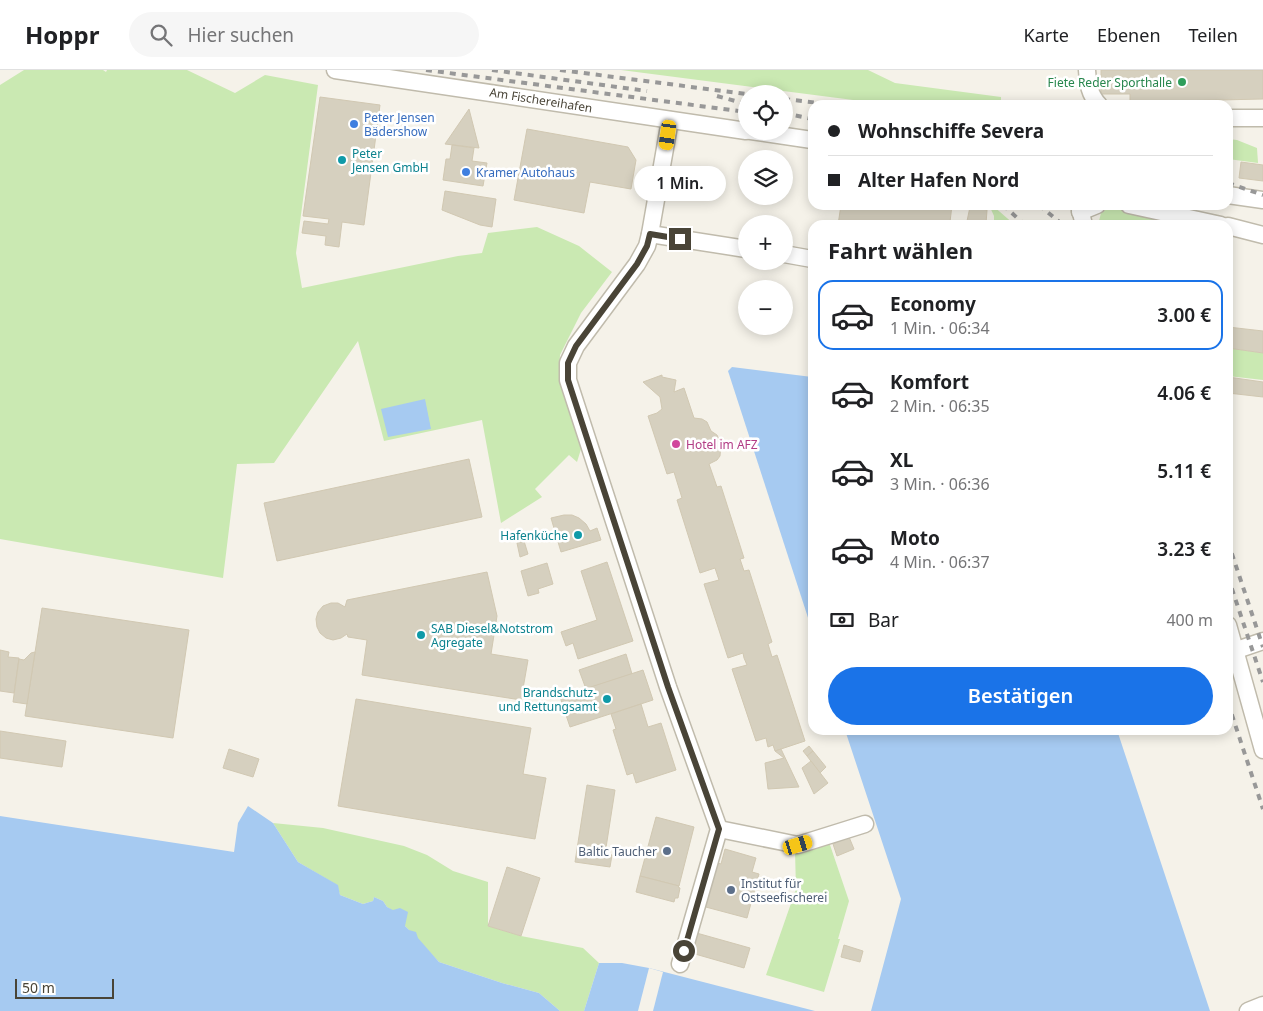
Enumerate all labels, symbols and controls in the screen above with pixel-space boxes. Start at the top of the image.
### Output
search box [129,12,479,57]
text: Hoppr [25,18,99,51]
icon: search [147,21,175,49]
text: Hier suchen [187,22,294,48]
text: Karte [1024,23,1069,47]
text: Ebenen [1097,23,1161,47]
text: Teilen [1189,23,1238,47]
place label: Fiete Reder Sporthalle [1048,74,1172,91]
marker: Fiete Reder Sporthalle [1176,76,1188,88]
street label: Am Fischereihafen [488,83,594,117]
map controls [738,85,793,335]
button: locate [738,85,793,140]
place label: Peter Jensen Bädershow [364,109,435,140]
marker: Peter Jensen Bädershow [348,118,360,130]
text: Wohnschiffe Severa [858,118,1044,144]
car [658,119,677,151]
place label: Peter Jensen GmbH [351,145,429,176]
button: layers [738,150,793,205]
marker: Peter Jensen GmbH [336,154,348,166]
place label: Kramer Autohaus [476,164,575,181]
marker: Kramer Autohaus [460,166,472,178]
callout: 1 Min. [634,166,726,202]
text: Alter Hafen Nord [858,167,1019,193]
text: 1 Min. [656,172,704,194]
button: + [738,215,793,270]
route end [669,228,691,250]
text: Fahrt wählen [828,235,973,265]
button: − [738,280,793,335]
text: Economy [890,291,976,317]
icon: car [830,293,875,338]
text: 3.00 € [1157,302,1211,328]
text: 1 Min. · 06:34 [890,317,990,339]
text: Komfort [890,369,969,395]
icon: car [830,371,875,416]
text: 4.06 € [1157,380,1211,406]
text: 2 Min. · 06:35 [890,395,990,417]
place label: Hotel im AFZ [686,436,758,453]
marker: Hotel im AFZ [670,438,682,450]
text: XL [890,447,913,473]
icon: car [830,449,875,494]
text: 5.11 € [1157,458,1211,484]
text: 3 Min. · 06:36 [890,473,990,495]
text: Moto [890,525,940,551]
place label: Hafenküche [500,527,568,544]
icon: car [830,527,875,572]
marker: Hafenküche [572,529,584,541]
text: 3.23 € [1157,536,1211,562]
text: 4 Min. · 06:37 [890,551,990,573]
icon: cash [828,606,856,634]
text: Bar [868,607,899,633]
text: 400 m [1166,609,1213,631]
place label: SAB Diesel&Notstrom Agregate [431,620,553,651]
marker: SAB Diesel&Notstrom Agregate [415,629,427,641]
button: Bestätigen [828,667,1213,725]
place label: Brandschutz- und Rettungsamt [499,684,598,715]
marker: Brandschutz- und Rettungsamt [601,693,613,705]
car [781,833,814,857]
place label: Baltic Taucher [578,843,657,860]
marker: Baltic Taucher [661,845,673,857]
place label: Institut für Ostseefischerei [741,875,827,906]
marker: Institut für Ostseefischerei [725,884,737,896]
route start [673,940,695,962]
scale bar [15,976,114,999]
text: 50 m [22,978,55,997]

